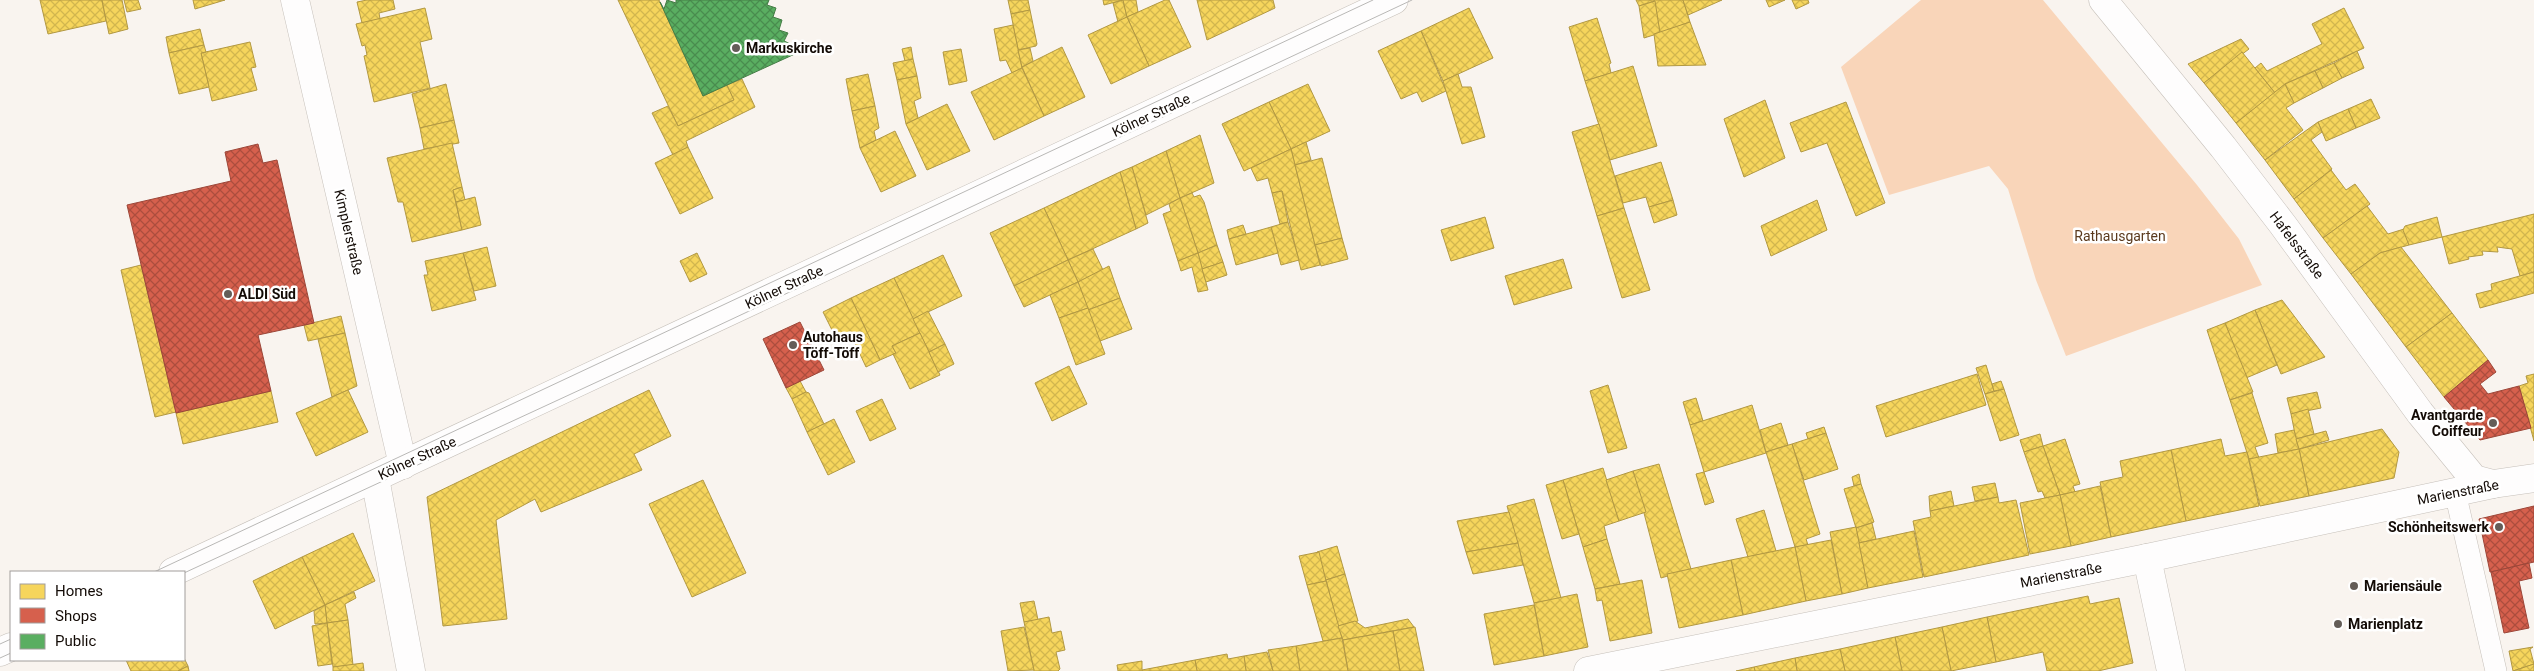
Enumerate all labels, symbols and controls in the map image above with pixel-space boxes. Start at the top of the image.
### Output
place label: Markuskirche [746,40,833,56]
marker: Markuskirche [730,42,742,54]
street label: Kölner Straße [1110,90,1192,140]
street label: Kimplerstraße [331,188,367,276]
street label: Hafelsstraße [2267,208,2327,282]
park label: Rathausgarten [2074,228,2166,244]
street label: Kölner Straße [743,262,825,312]
place label: ALDI Süd [238,286,296,302]
marker: ALDI Süd [222,288,234,300]
place label: Autohaus Töff-Töff [803,329,863,361]
marker: Autohaus Töff-Töff [787,339,799,351]
place label: Avantgarde Coiffeur [2411,407,2483,439]
marker: Avantgarde Coiffeur [2487,417,2499,429]
street label: Kölner Straße [376,433,458,483]
street label: Marienstraße [2416,476,2500,508]
place label: Schönheitswerk [2388,519,2490,535]
marker: Schönheitswerk [2493,521,2505,533]
street label: Marienstraße [2019,559,2103,591]
legend [10,571,185,661]
place label: Mariensäule [2364,578,2442,594]
marker: Mariensäule [2348,580,2360,592]
text: Homes [55,582,103,600]
text: Shops [55,607,97,625]
place label: Marienplatz [2348,616,2423,632]
marker: Marienplatz [2332,618,2344,630]
text: Public [55,632,96,650]

